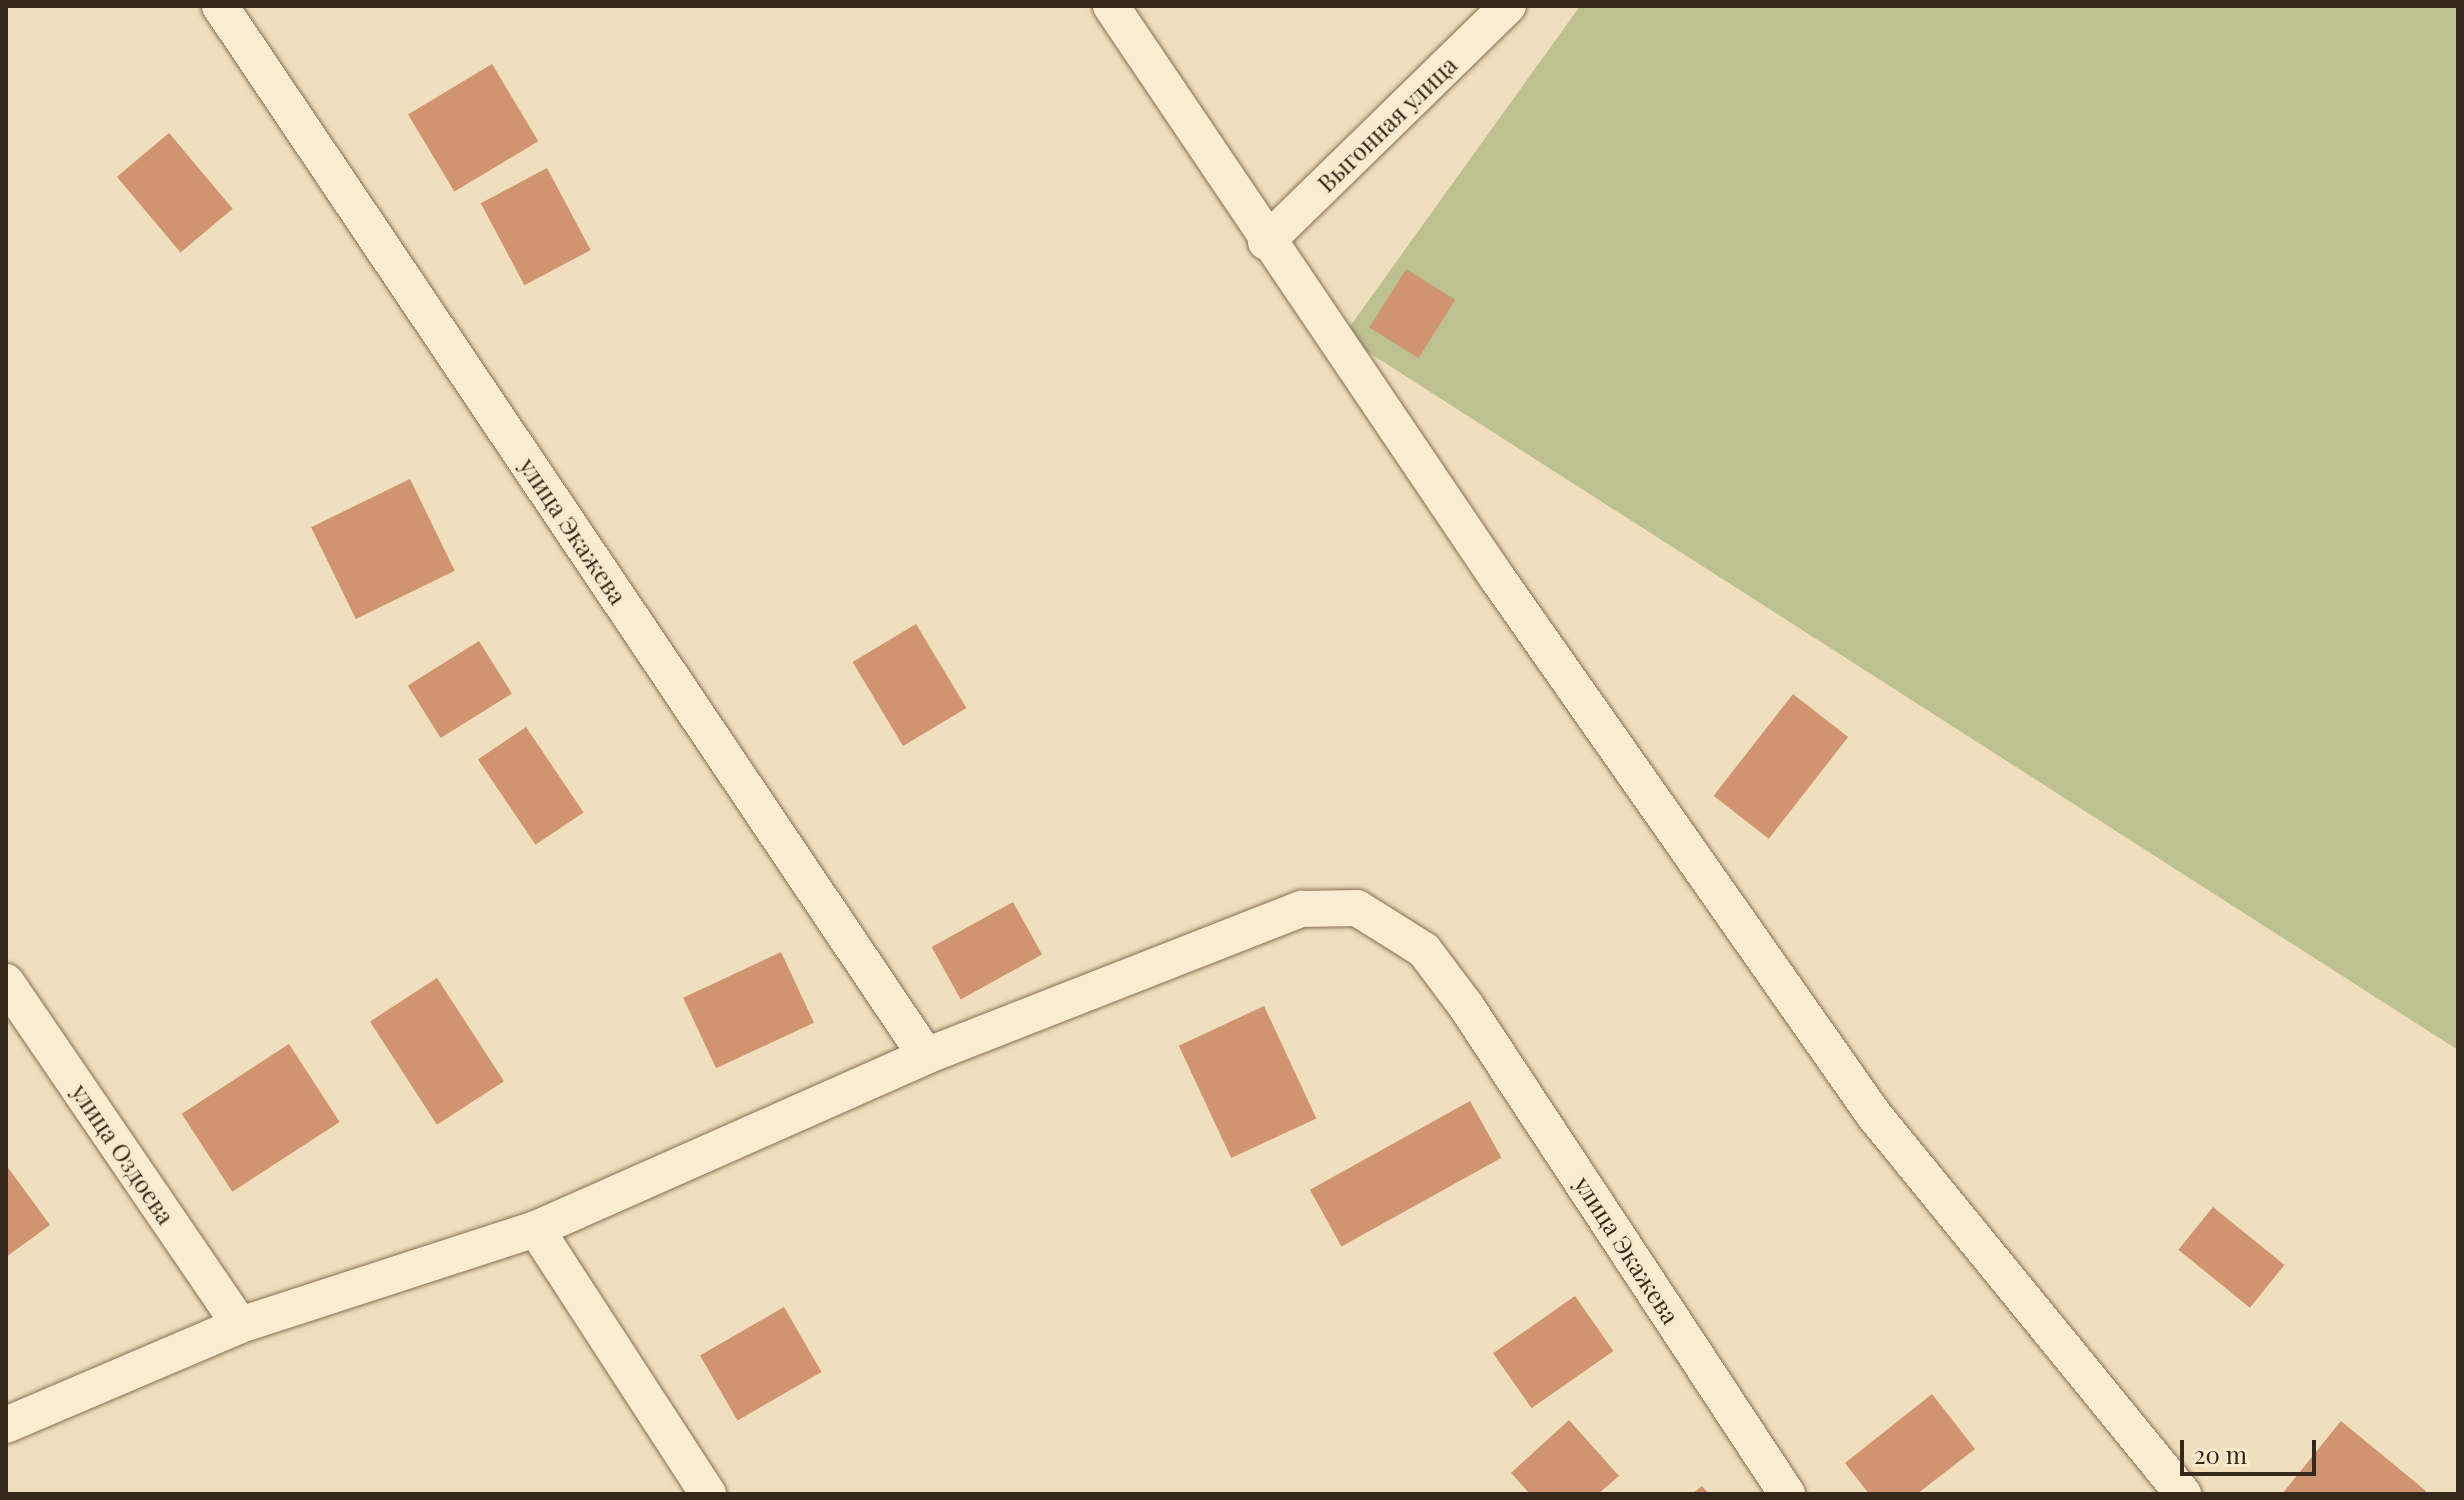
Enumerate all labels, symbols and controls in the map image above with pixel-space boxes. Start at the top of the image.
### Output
street label: Выгонная улица [1311,50,1463,198]
street label: улица Экажева [513,452,633,610]
street label: улица Оздоева [66,1079,180,1229]
street label: улица Экажева [1569,1171,1685,1329]
scale bar [2184,1424,2320,1474]
text: 20 m [2194,1438,2247,1470]

